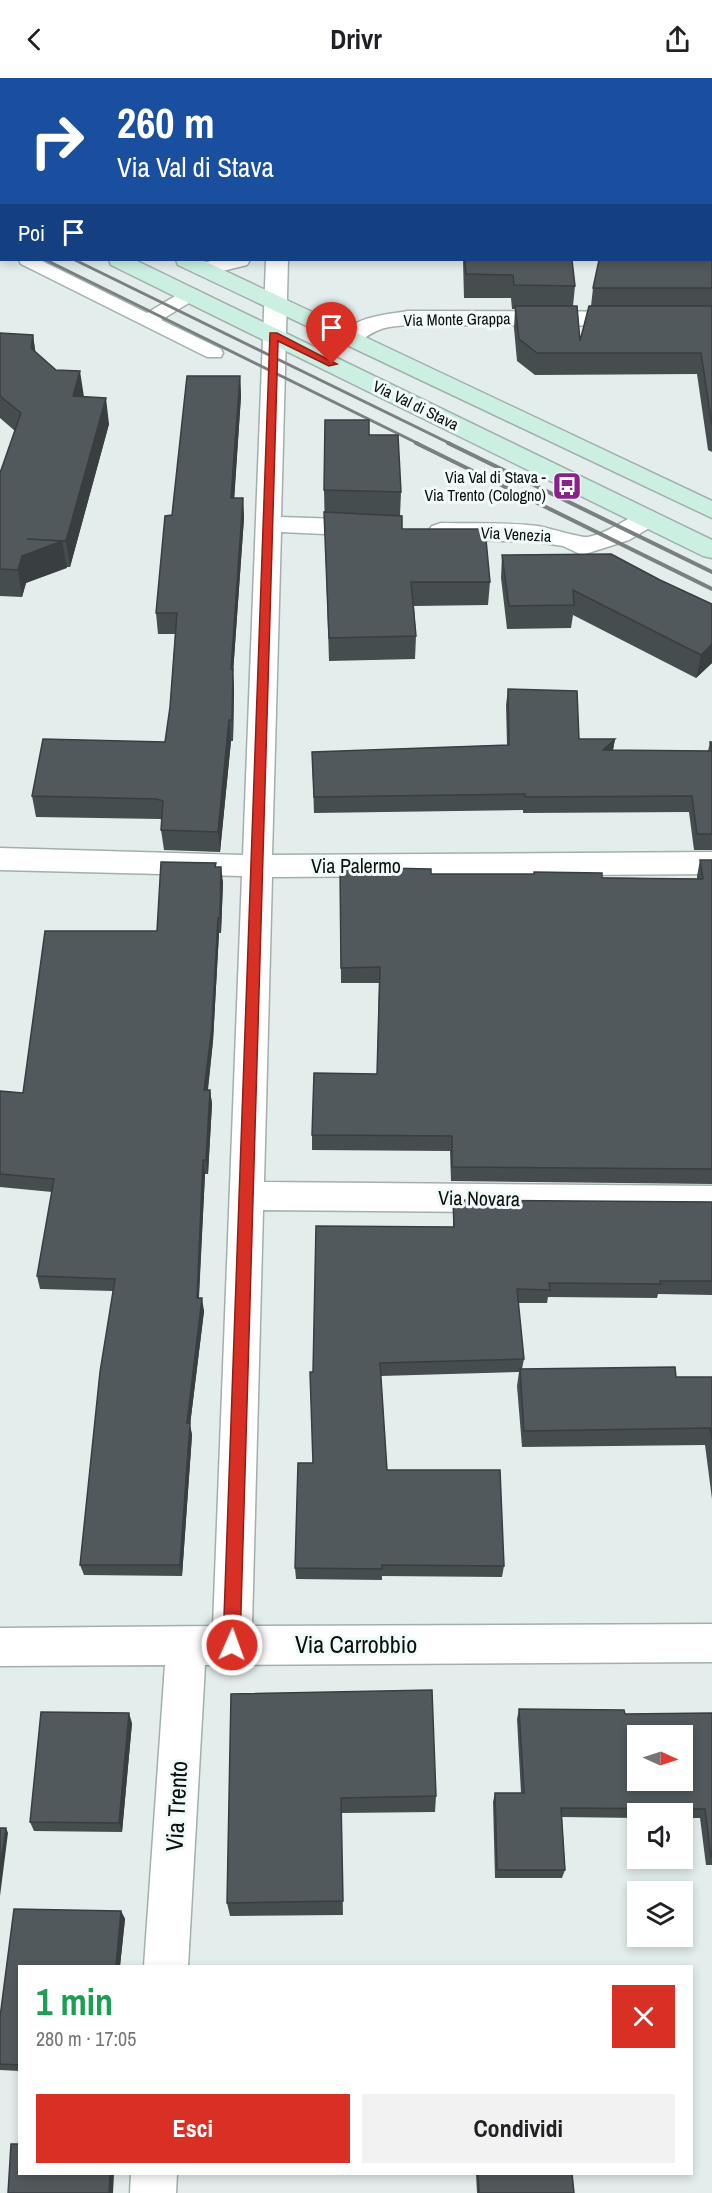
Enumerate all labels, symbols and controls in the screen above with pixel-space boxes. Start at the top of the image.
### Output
text: Drivr [330,21,382,57]
icon: back [18,23,51,56]
icon: share [661,23,694,56]
text: 260 m [117,95,215,151]
icon: right [18,102,96,180]
text: Via Val di Stava [117,149,274,185]
icon: arrive [57,216,90,249]
text: Poi [18,218,45,248]
pin [306,302,357,364]
street label: Via Monte Grappa [403,307,511,331]
icon: arrive [315,311,348,344]
street label: Via Val di Stava [369,375,463,436]
place label: Via Val di Stava - Via Trento (Cologno) [424,466,547,506]
bus stop icon: Via Val di Stava - Via Trento (Cologno) [551,470,583,502]
street label: Via Venezia [480,521,553,547]
street label: Via Palermo [311,852,401,879]
street label: Via Novara [438,1184,520,1212]
position arrow [200,1613,264,1677]
street label: Via Carrobbio [295,1628,417,1660]
north arrow [627,1725,693,1791]
map controls [627,1725,693,1947]
street label: Via Trento [158,1760,194,1852]
button: sound [627,1803,693,1869]
button: layers [627,1881,693,1947]
text: 1 min [36,1978,113,2026]
button: close [612,1985,675,2048]
text: 280 m · 17:05 [36,2025,136,2052]
button: Esci [36,2094,350,2163]
button: Condividi [362,2094,675,2163]

